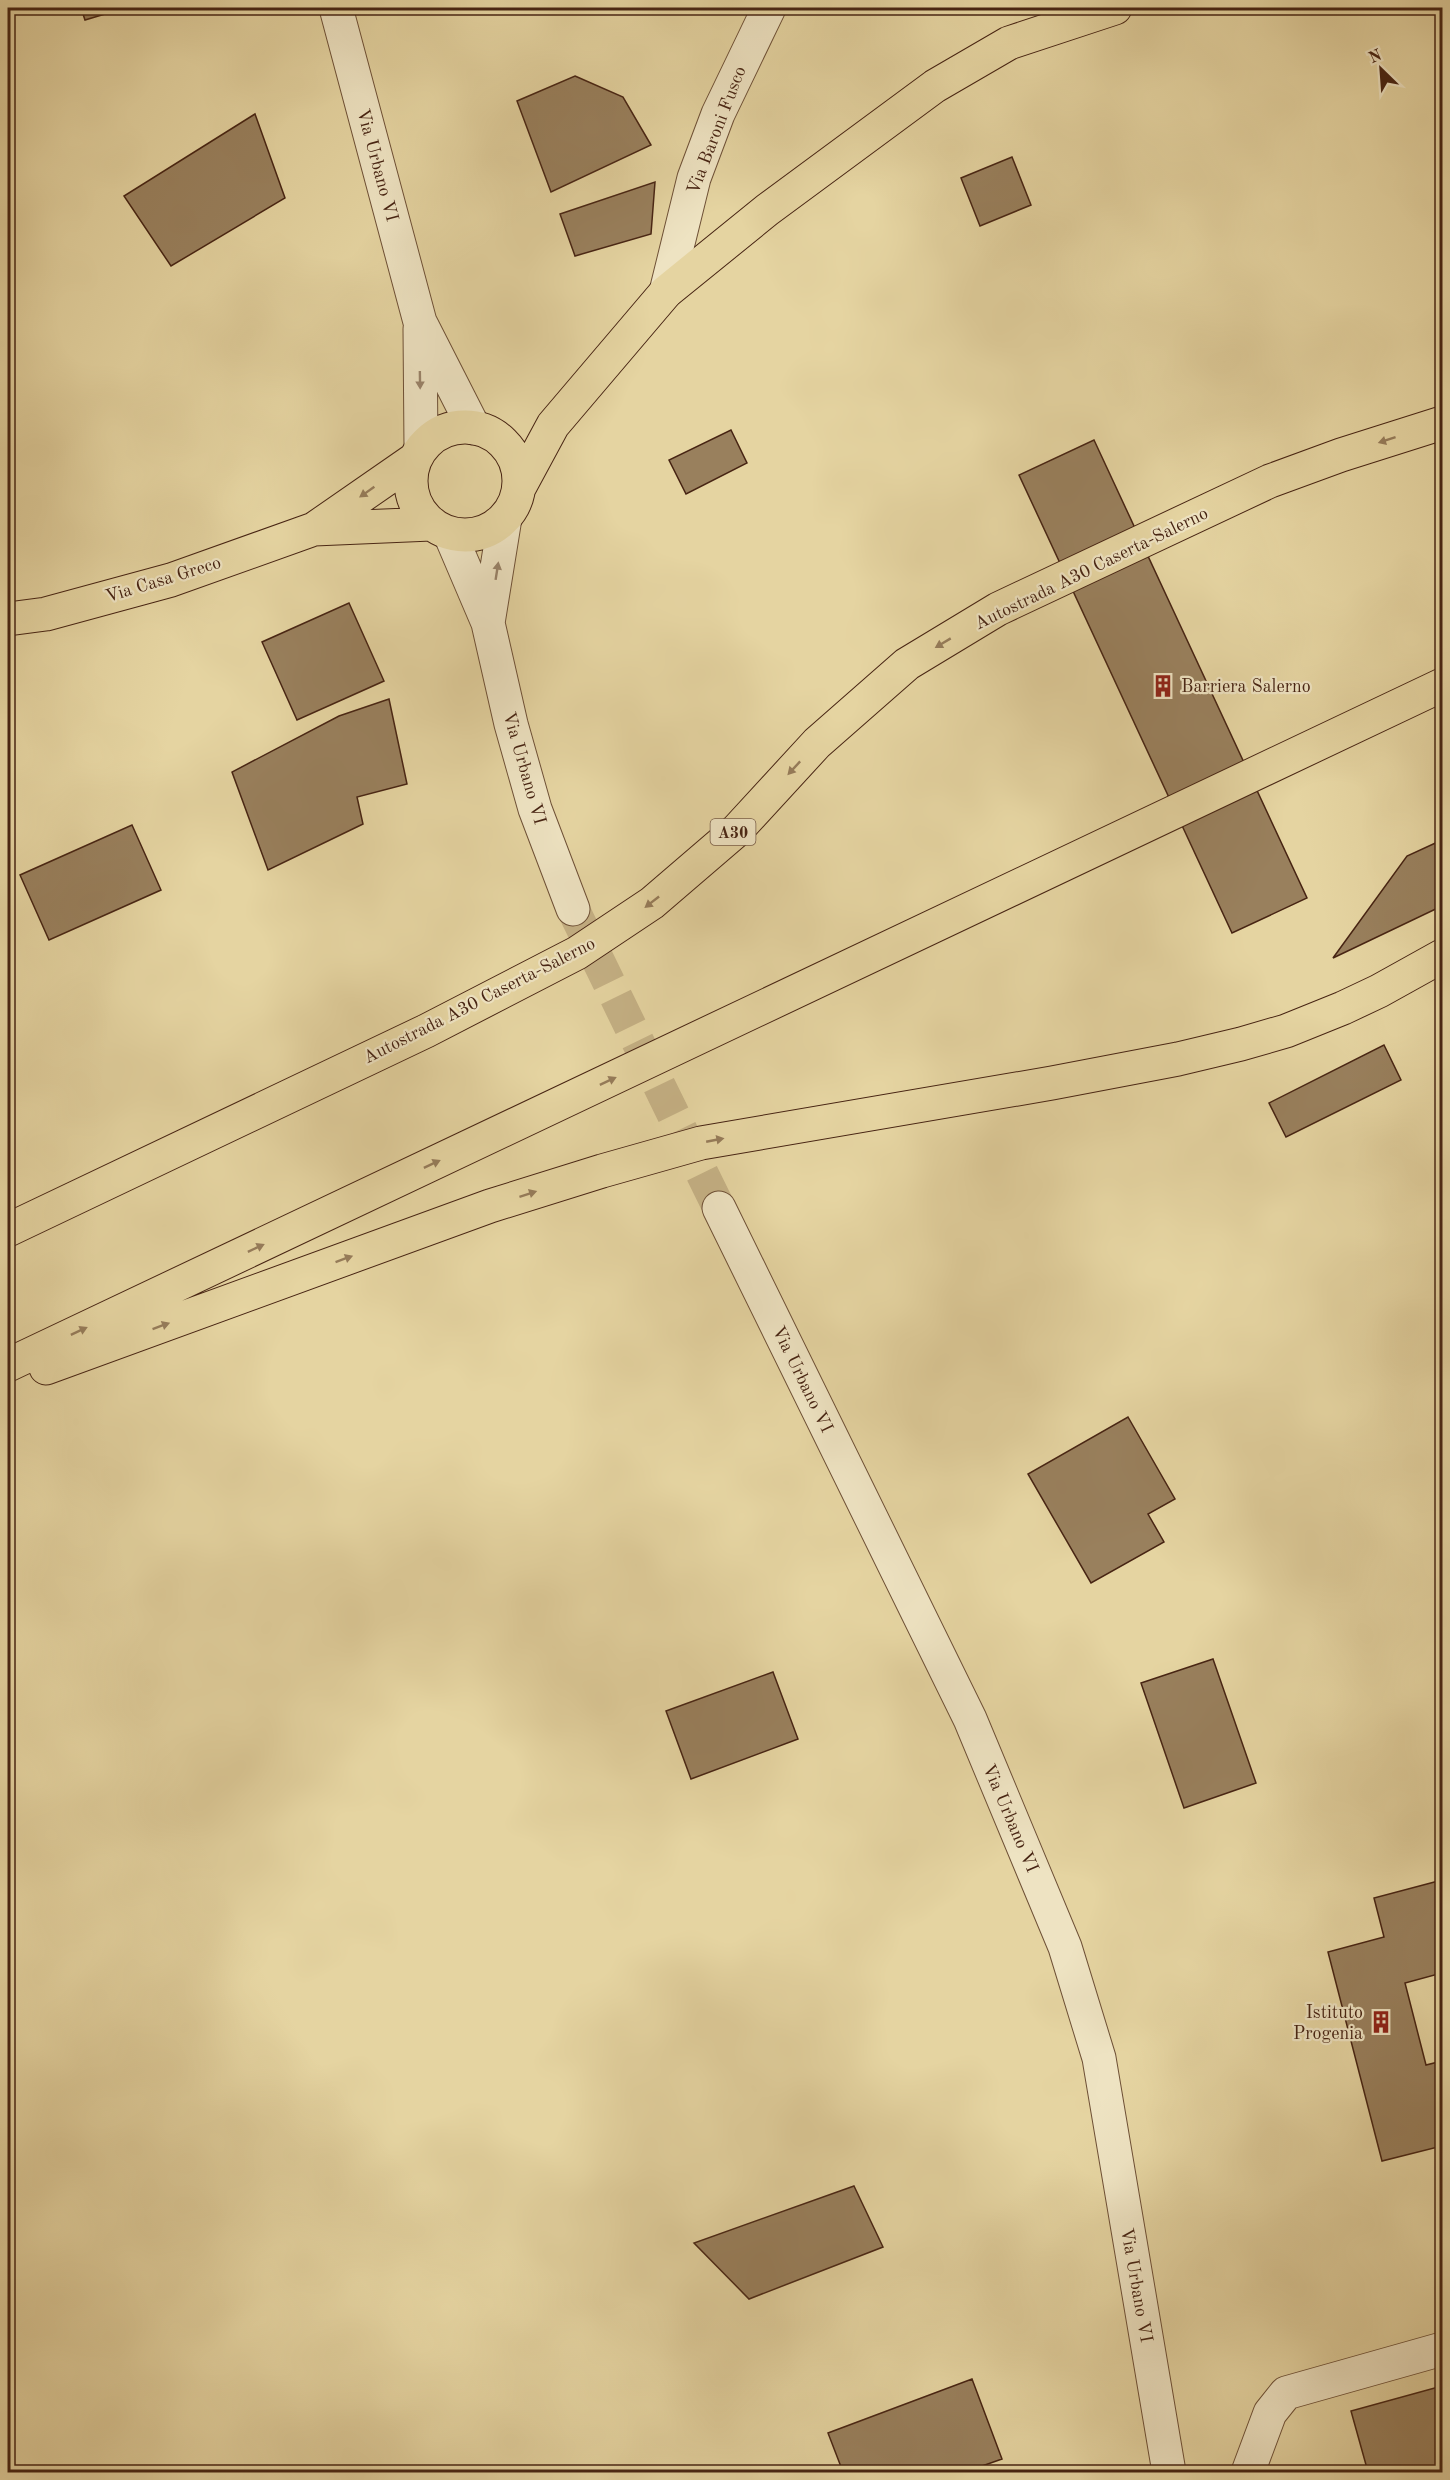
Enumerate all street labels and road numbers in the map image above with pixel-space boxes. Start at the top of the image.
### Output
street label: Via Baroni Fusco [684,64,750,197]
street label: Via Urbano VI [353,107,401,224]
street label: Autostrada A30 Caserta-Salerno [972,504,1211,633]
street label: Via Casa Greco [103,554,223,606]
street label: Via Urbano VI [499,710,549,827]
road number: A30 [710,819,756,845]
street label: Autostrada A30 Caserta-Salerno [361,934,598,1067]
street label: Via Urbano VI [769,1323,836,1436]
street label: Via Urbano VI [979,1761,1041,1875]
street label: Via Urbano VI [1117,2226,1155,2344]

